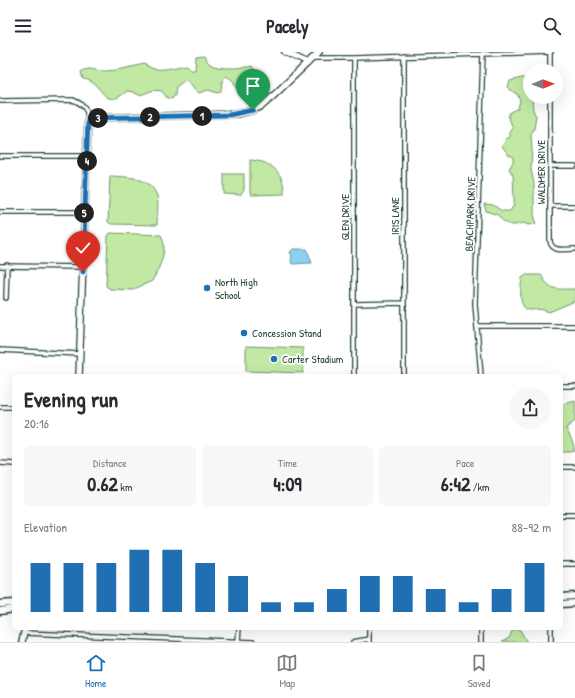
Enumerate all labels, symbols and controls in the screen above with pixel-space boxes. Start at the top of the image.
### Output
text: Pacely [266,14,309,39]
icon: menu [12,15,34,37]
icon: search [541,15,563,37]
north arrow [523,64,563,104]
map controls [523,64,563,104]
pin [236,69,270,110]
icon: arrive [242,75,264,97]
pin: 1 [192,106,212,126]
pin: 2 [140,107,160,127]
pin: 3 [88,108,108,128]
text: 1 [200,109,204,123]
text: 2 [147,110,153,124]
text: 3 [96,111,100,125]
street label: WALDMER DRIVE [534,140,548,204]
pin: 4 [77,151,97,171]
text: 4 [85,154,89,168]
street label: BEACHPARK DRIVE [462,176,478,252]
street label: GLEN DRIVE [338,194,352,240]
street label: IRIS LANE [388,197,402,235]
pin: 5 [74,203,94,223]
text: 5 [82,206,86,220]
pin [66,231,100,272]
icon: check [72,237,94,259]
place label: North High School [215,275,258,302]
marker: North High School [202,283,212,293]
place label: Concession Stand [252,326,322,340]
marker: Concession Stand [239,328,249,338]
place label: Carter Stadium [282,352,344,366]
marker: Carter Stadium [269,354,279,364]
text: Evening run [24,384,118,414]
button: share [509,387,551,429]
text: 20:16 [24,414,49,432]
text: Distance [93,456,127,470]
text: Time [278,456,297,470]
text: Pace [456,456,474,470]
text: 0.62 [87,470,118,497]
text: 4:09 [273,470,302,497]
text: 6:42 [441,470,470,497]
text: km [118,480,132,494]
text: /km [470,480,490,494]
text: Elevation [24,518,67,536]
text: 88–92 m [512,518,551,536]
tab: Home [85,652,107,690]
tab: Map [276,652,298,690]
tab: Saved [468,652,490,690]

